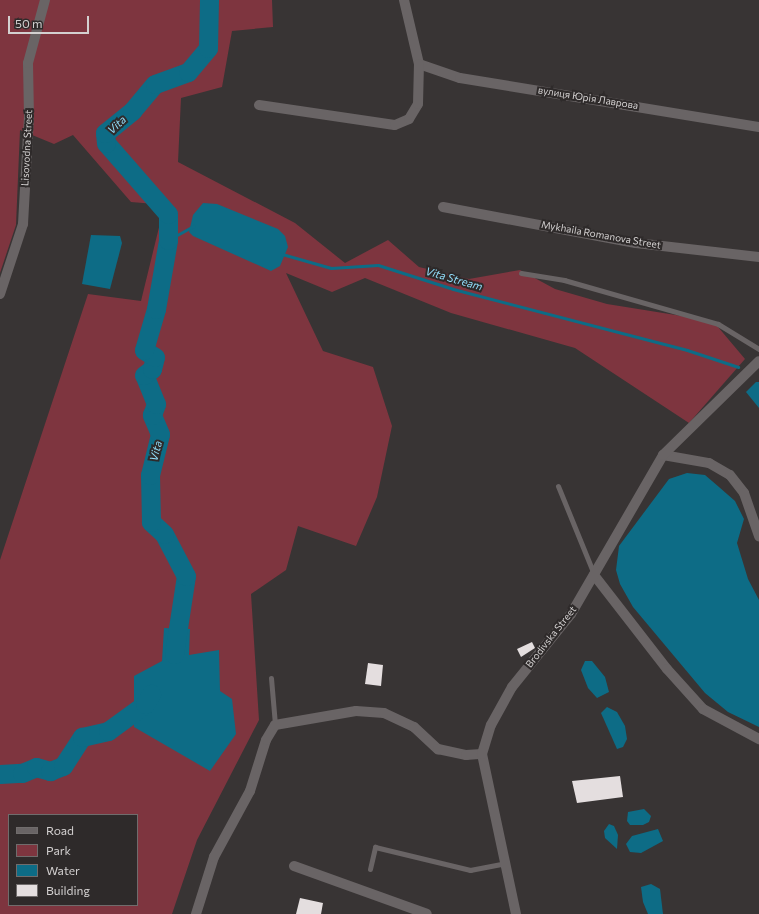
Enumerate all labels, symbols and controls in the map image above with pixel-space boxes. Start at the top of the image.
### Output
scale bar [10,8,91,34]
text: 50 m [15,16,43,30]
street label: вулиця Юрія Лаврова [537,84,639,112]
street label: Lisovodna Street [19,109,35,187]
water label: Vita [105,113,129,137]
street label: Mykhaila Romanova Street [540,219,662,251]
water label: Vita Stream [424,265,484,293]
water label: Vita [147,439,165,463]
street label: Brodivska Street [523,604,579,670]
legend [8,814,138,906]
text: Road [46,823,74,837]
text: Park [46,843,71,857]
text: Water [46,863,80,877]
text: Building [46,883,90,897]

